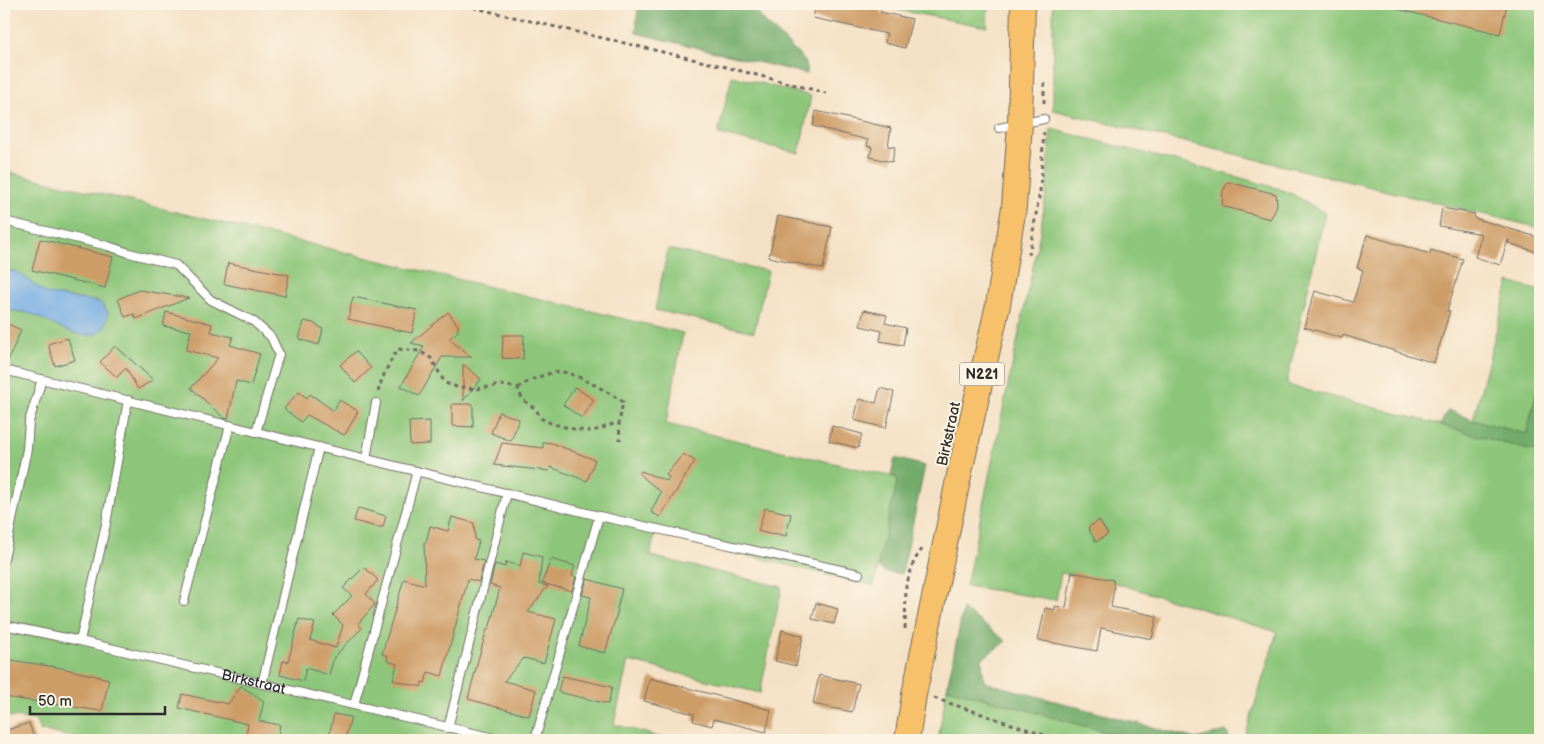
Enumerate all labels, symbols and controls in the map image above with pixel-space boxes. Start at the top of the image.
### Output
road number: N221 [960,362,1004,386]
street label: Birkstraat [933,400,965,468]
street label: Birkstraat [220,665,288,698]
scale bar [30,684,165,716]
text: 50 m [38,692,72,711]

